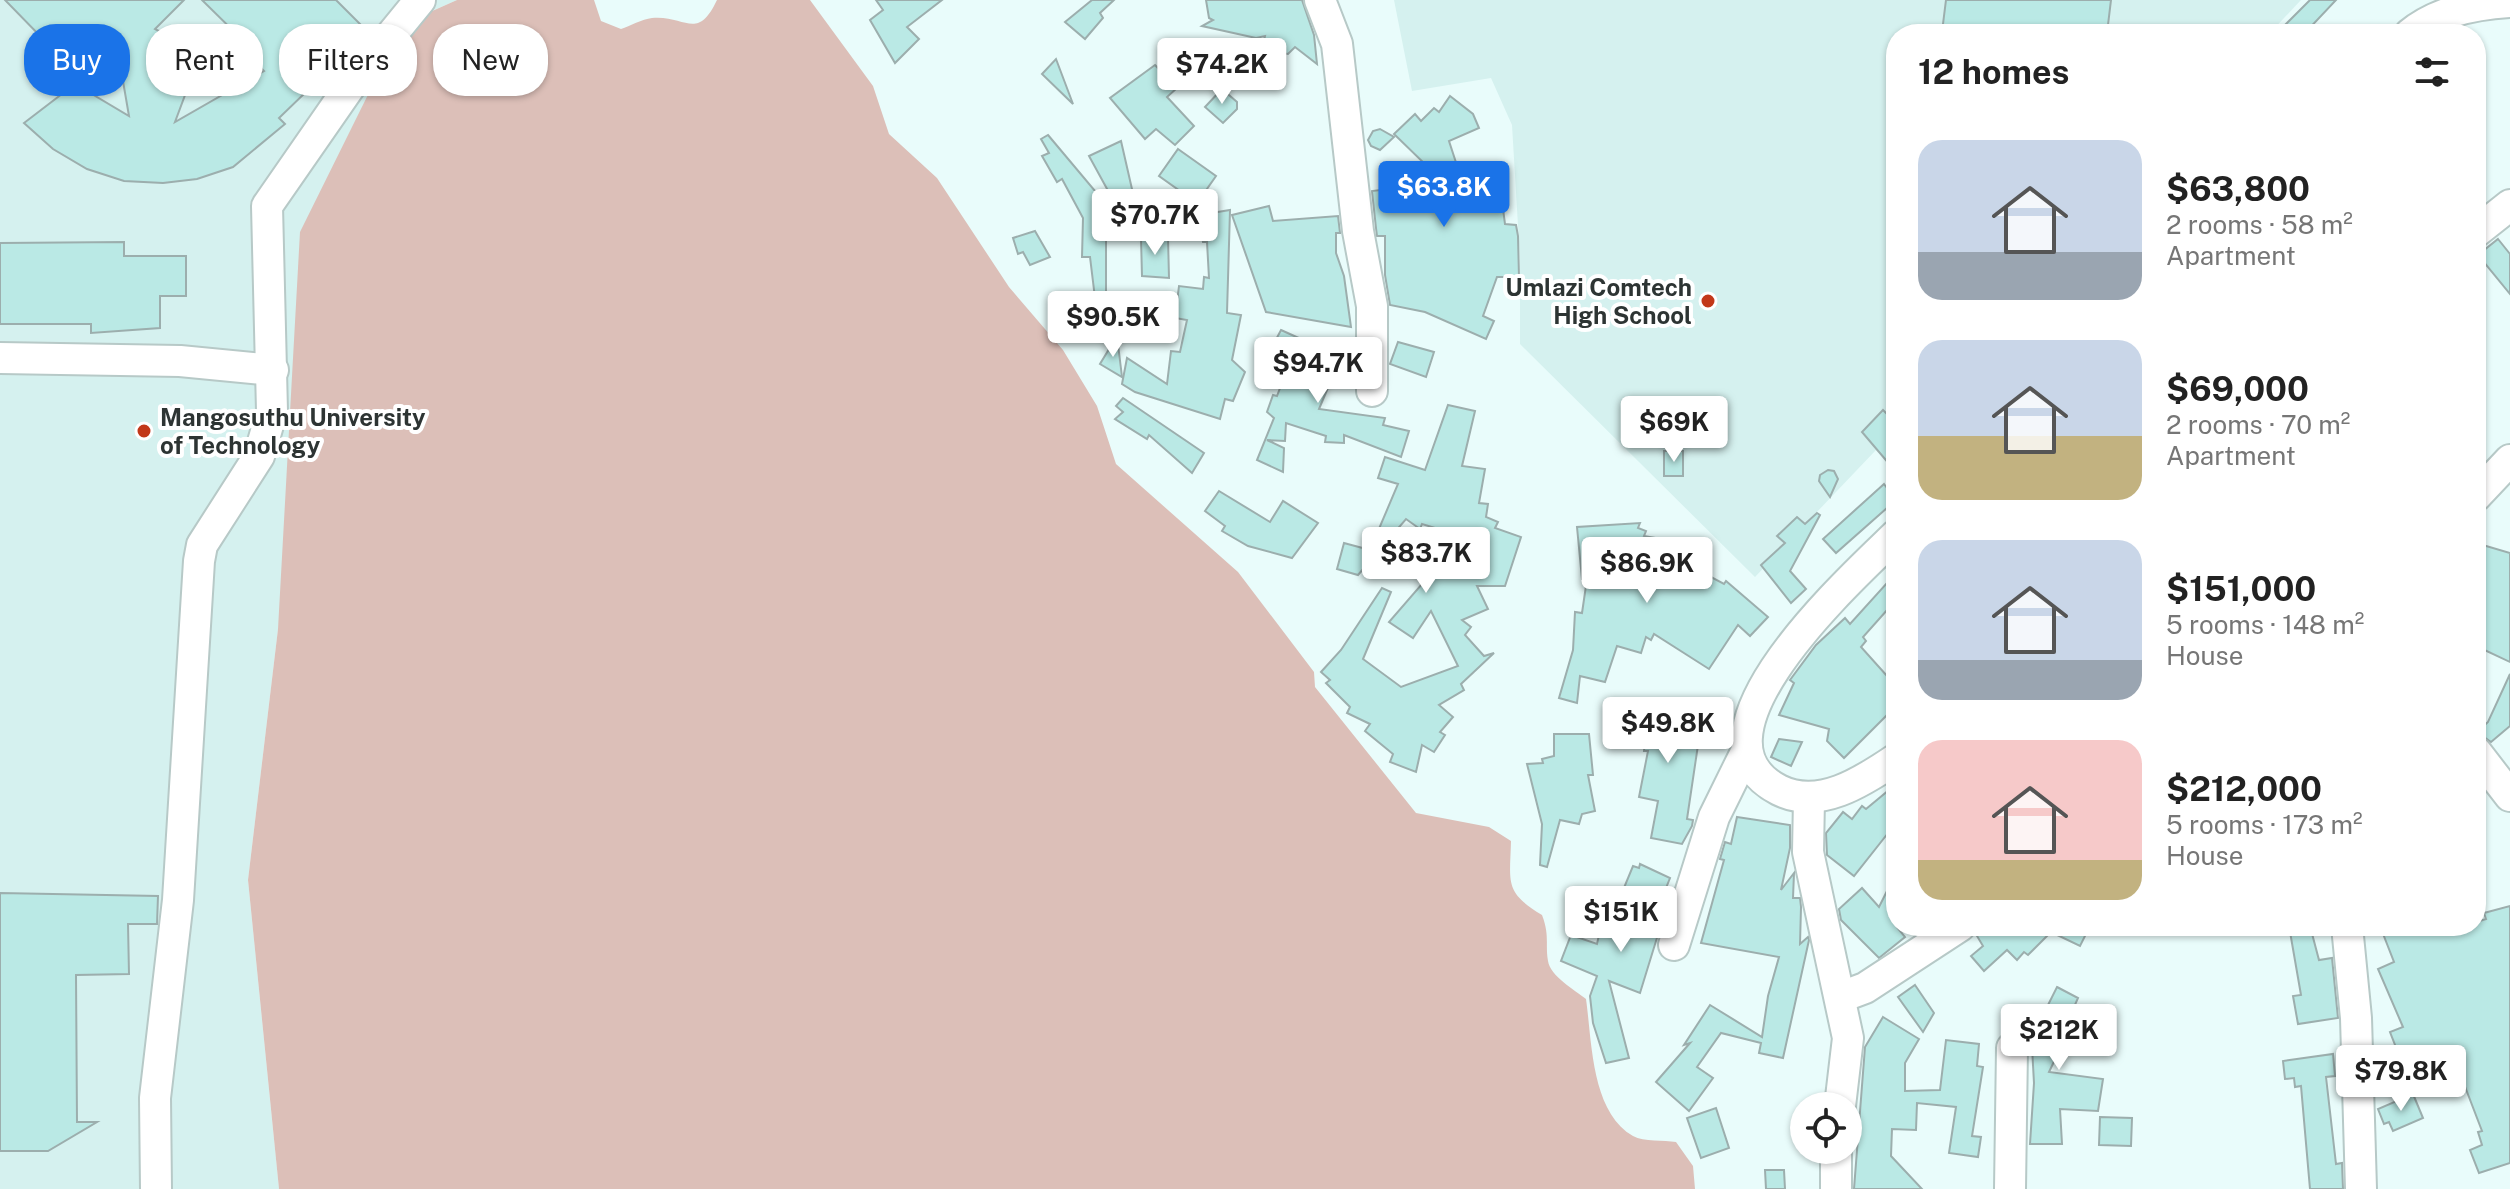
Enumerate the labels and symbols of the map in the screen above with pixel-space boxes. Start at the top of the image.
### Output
pin: $74.2K [1157,38,1287,106]
pin: $63.8K [1379,161,1509,229]
pin: $70.7K [1090,189,1220,257]
place label: Umlazi Comtech High School [1505,273,1692,329]
pin: $90.5K [1048,291,1178,359]
marker: Umlazi Comtech High School [1699,292,1717,310]
pin: $94.7K [1253,337,1383,405]
pin: $69K [1627,396,1721,464]
place label: Mangosuthu University of Technology [160,403,426,459]
marker: Mangosuthu University of Technology [135,422,153,440]
pin: $83.7K [1361,527,1491,595]
pin: $86.9K [1582,537,1712,605]
pin: $49.8K [1603,697,1733,765]
pin: $151K [1565,886,1677,954]
pin: $212K [2003,1004,2115,1072]
pin: $79.8K [2336,1045,2466,1113]

